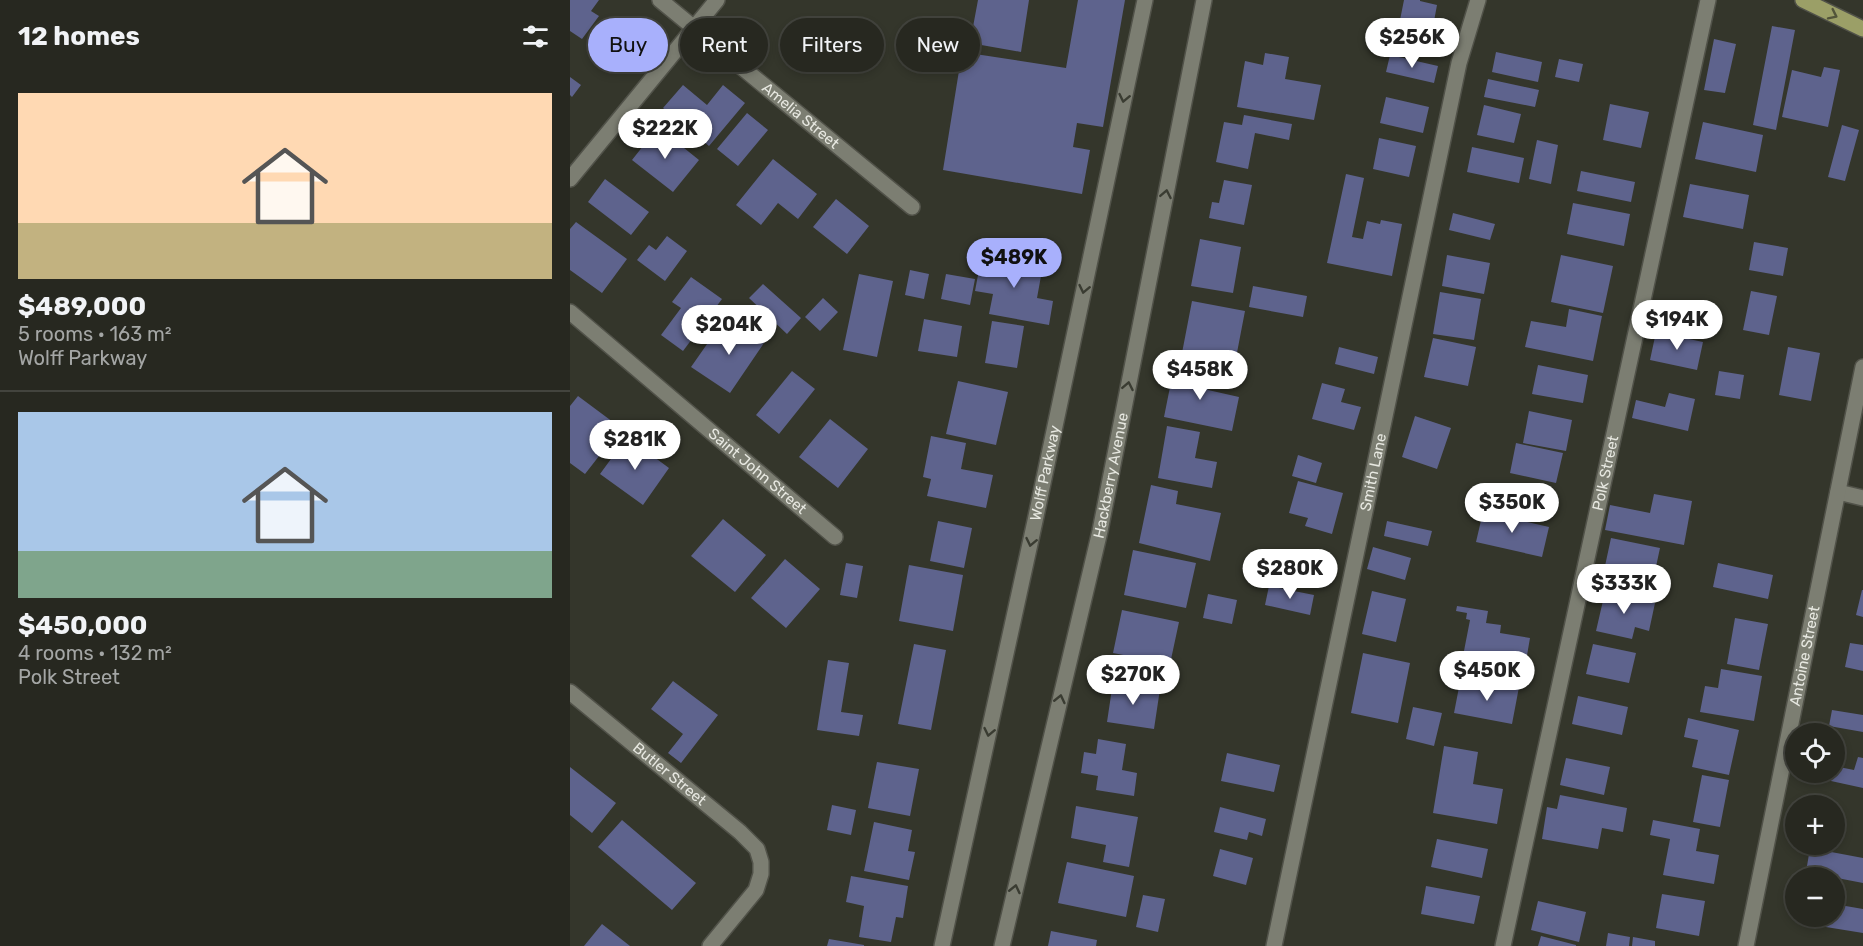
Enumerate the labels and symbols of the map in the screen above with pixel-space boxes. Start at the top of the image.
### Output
one-way arrow [1827,7,1838,19]
pin: $256K [1370,18,1454,69]
street label: Amelia Street [758,79,843,153]
one-way arrow [1118,93,1131,103]
pin: $222K [623,109,707,160]
one-way arrow [1159,190,1172,200]
pin: $489K [972,238,1056,289]
one-way arrow [1078,284,1091,294]
pin: $194K [1635,300,1719,351]
pin: $204K [687,305,771,356]
pin: $458K [1158,350,1242,401]
one-way arrow [1121,381,1134,391]
street label: Hackberry Avenue [1090,411,1132,540]
pin: $281K [593,420,677,471]
street label: Saint John Street [705,424,810,518]
street label: Wolff Parkway [1026,424,1064,522]
street label: Smith Lane [1356,432,1390,513]
street label: Polk Street [1589,434,1622,512]
pin: $350K [1470,483,1554,534]
one-way arrow [1025,536,1038,546]
pin: $280K [1248,549,1332,600]
pin: $333K [1582,564,1666,615]
street label: Antoine Street [1786,604,1824,708]
pin: $450K [1445,651,1529,702]
pin: $270K [1091,655,1175,706]
one-way arrow [1053,694,1066,704]
one-way arrow [983,727,996,737]
street label: Butler Street [629,739,710,809]
one-way arrow [1008,884,1021,894]

